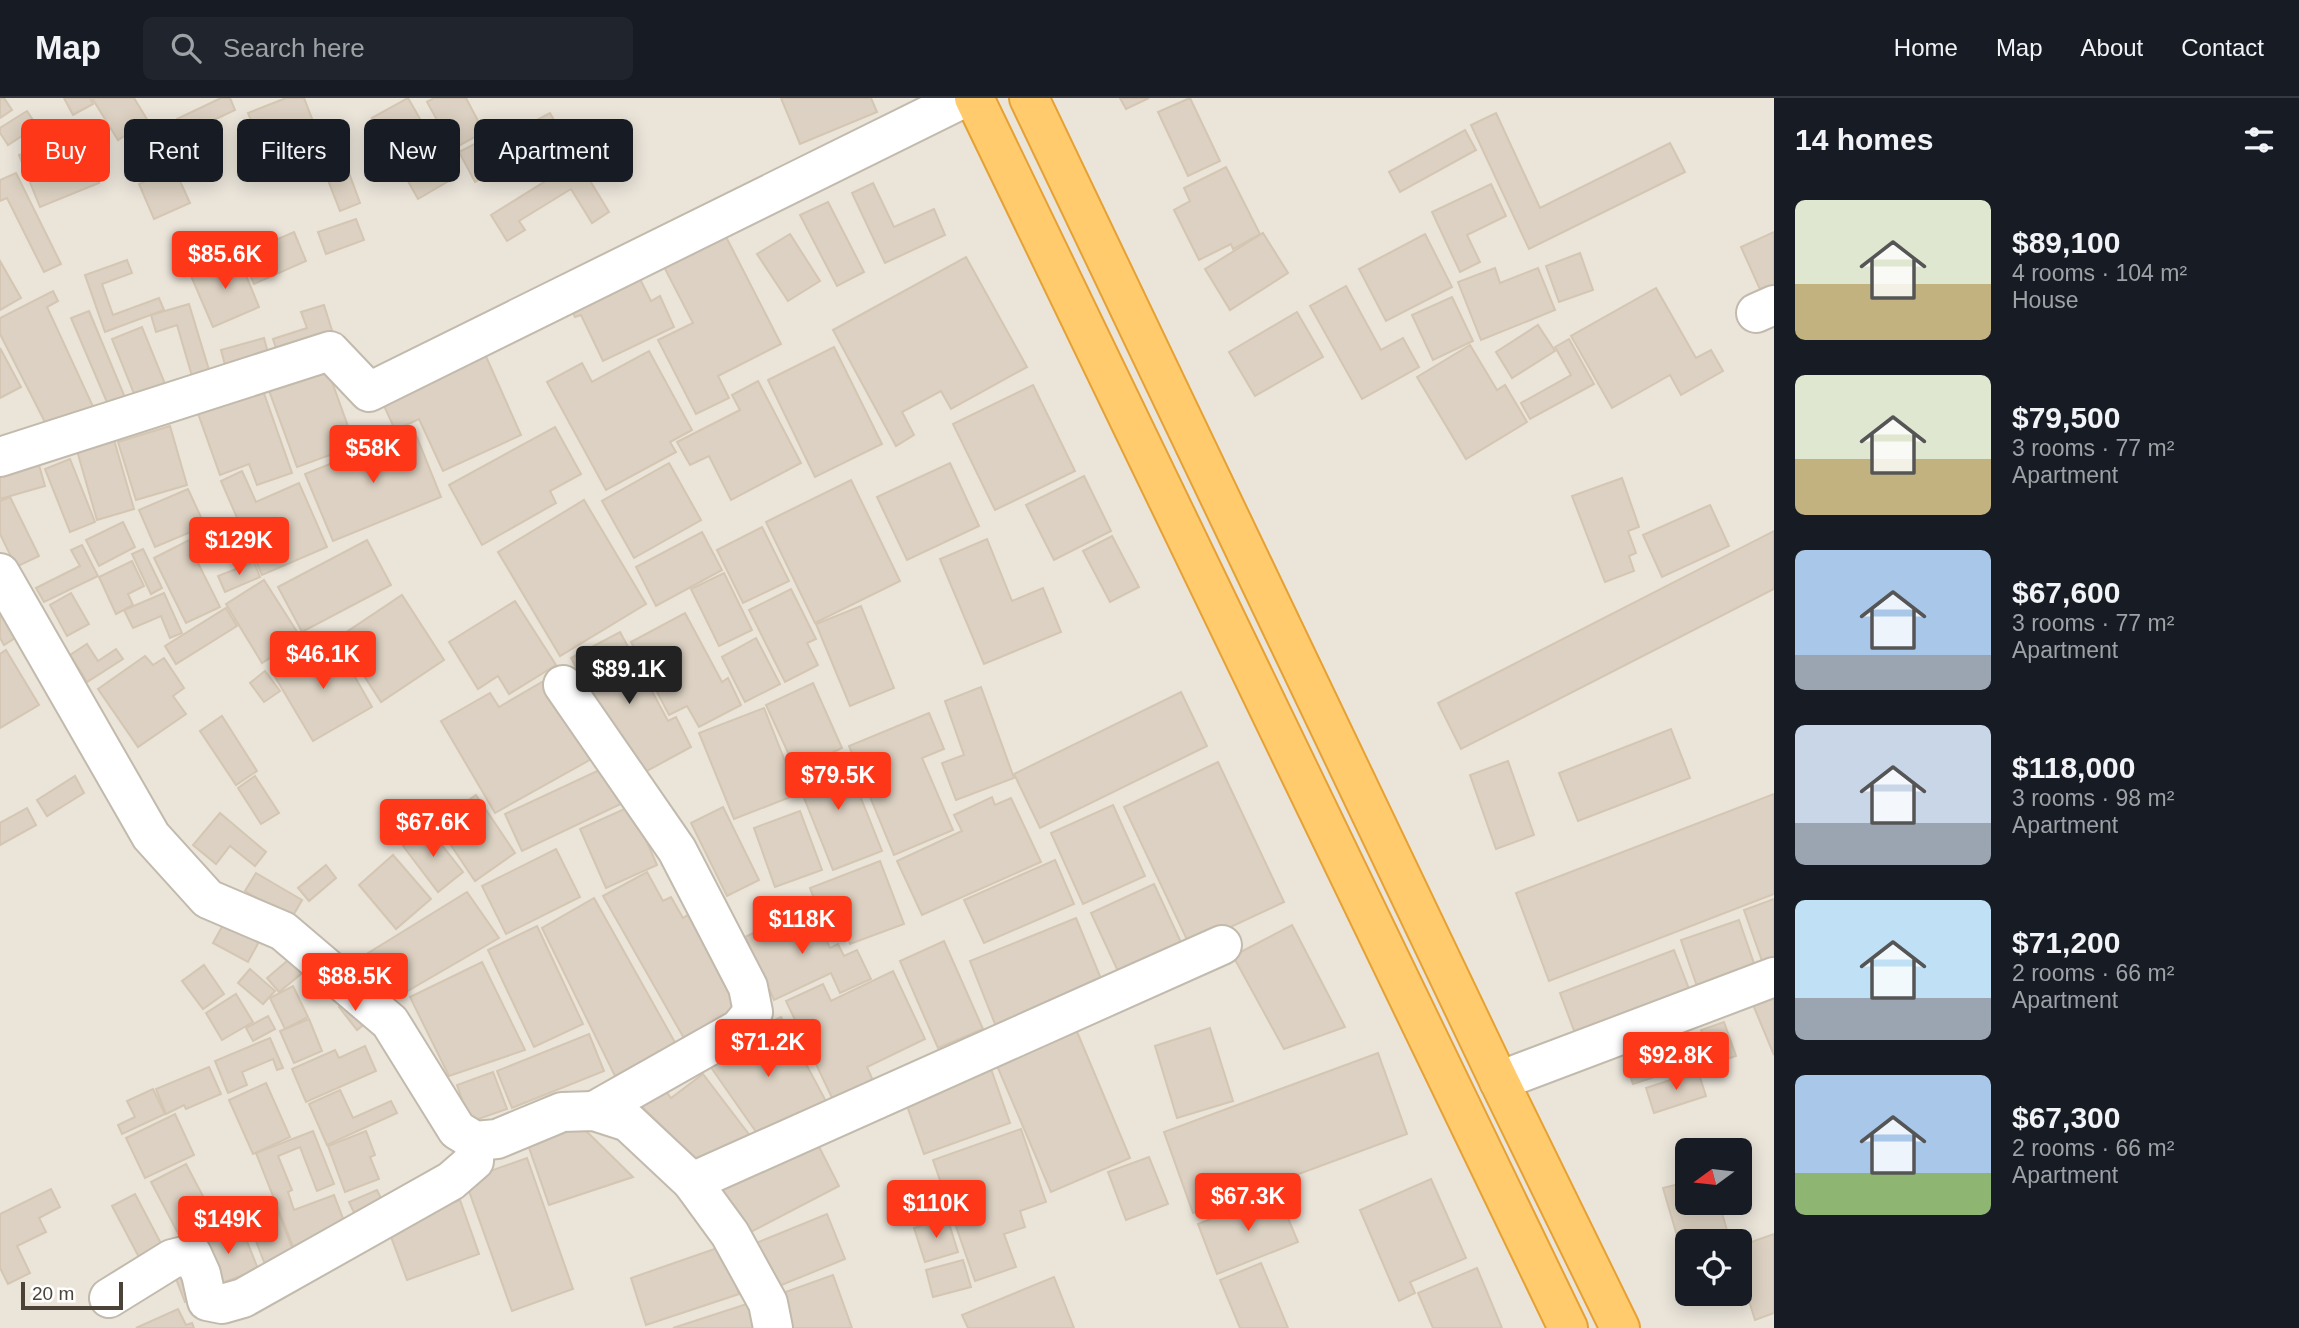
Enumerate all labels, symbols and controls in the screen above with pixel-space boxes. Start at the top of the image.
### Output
search box [143,17,633,80]
text: Map [35,29,101,66]
icon: search [167,29,205,67]
text: Search here [223,33,365,63]
text: Home [1894,34,1958,61]
text: Map [1996,34,2043,61]
text: About [2081,34,2143,61]
text: Contact [2181,34,2264,61]
chip: Buy [21,119,110,182]
chip: Rent [124,119,223,182]
chip: Filters [237,119,350,182]
chip: New [364,119,460,182]
chip: Apartment [474,119,633,182]
icon: filters [2240,121,2278,159]
text: 14 homes [1795,123,1933,156]
text: $89,100 [2012,226,2120,259]
icon: home [1851,228,1935,312]
pin: $85.6K [168,232,282,291]
text: $85.6K [188,241,262,267]
text: 4 rooms · 104 m² [2012,260,2187,286]
text: House [2012,287,2078,313]
text: $79,500 [2012,401,2120,434]
icon: home [1851,403,1935,487]
pin: $58K [332,426,414,485]
text: $58K [346,435,400,461]
text: 3 rooms · 77 m² [2012,435,2174,461]
text: Apartment [2012,462,2118,488]
pin: $129K [190,518,288,577]
text: $129K [205,527,273,553]
text: $67,600 [2012,576,2120,609]
icon: home [1851,578,1935,662]
text: 3 rooms · 77 m² [2012,610,2174,636]
pin: $46.1K [266,632,380,691]
text: Apartment [2012,637,2118,663]
text: $46.1K [286,641,360,667]
pin: $89.1K [572,646,686,706]
text: $89.1K [592,656,666,682]
text: $118,000 [2012,751,2135,784]
pin: $79.5K [781,752,895,812]
icon: home [1851,753,1935,837]
text: $79.5K [801,762,875,788]
text: 3 rooms · 98 m² [2012,785,2174,811]
pin: $67.6K [376,800,490,859]
text: $67.6K [396,809,470,835]
text: Apartment [2012,812,2118,838]
pin: $118K [753,896,851,956]
text: $118K [769,906,835,932]
text: $71,200 [2012,926,2120,959]
icon: home [1851,928,1935,1012]
pin: $88.5K [298,954,412,1013]
text: 2 rooms · 66 m² [2012,960,2174,986]
text: $88.5K [318,963,392,989]
text: Apartment [2012,987,2118,1013]
pin: $71.2K [711,1020,825,1079]
text: $71.2K [731,1029,805,1055]
pin: $92.8K [1619,1032,1733,1092]
text: $92.8K [1639,1042,1713,1068]
text: $67,300 [2012,1101,2120,1134]
icon: home [1851,1103,1935,1187]
text: 2 rooms · 66 m² [2012,1135,2174,1161]
north arrow [1675,1138,1752,1214]
map controls [1675,1138,1752,1306]
text: Apartment [2012,1162,2118,1188]
pin: $67.3K [1191,1174,1305,1233]
pin: $110K [887,1180,985,1240]
text: $67.3K [1211,1183,1285,1209]
text: $110K [903,1190,969,1216]
pin: $149K [179,1196,277,1256]
text: $149K [194,1206,262,1232]
button: locate [1675,1229,1752,1306]
scale bar [21,1279,122,1311]
text: 20 m [32,1283,74,1304]

